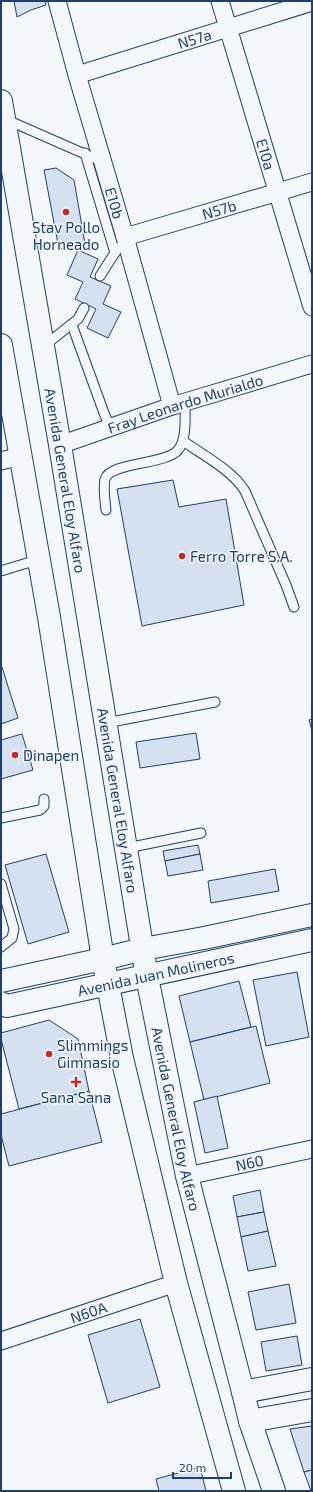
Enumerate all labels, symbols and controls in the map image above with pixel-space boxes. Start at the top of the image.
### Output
street label: N57a [175,25,214,52]
street label: E10a [253,136,279,172]
street label: E10b [102,185,128,221]
street label: N57b [200,196,238,223]
marker: Stav Pollo Horneado [61,207,71,217]
place label: Stav Pollo Horneado [32,218,100,253]
street label: Fray Leonardo Murialdo [105,370,265,437]
street label: Avenida General Eloy Alfaro [41,386,90,575]
place label: Ferro Torre S.A. [190,547,293,565]
marker: Ferro Torre S.A. [177,551,187,561]
street label: Avenida General Eloy Alfaro [94,706,142,894]
place label: Dinapen [23,746,79,764]
marker: Dinapen [10,750,20,760]
street label: Avenida Juan Molineros [76,948,236,1000]
street label: Avenida General Eloy Alfaro [148,1025,205,1213]
place label: Slimmings Gimnasio [57,1036,128,1071]
marker: Slimmings Gimnasio [44,1049,54,1059]
marker: Sana Sana [71,1077,81,1087]
place label: Sana Sana [41,1088,111,1106]
street label: N60 [234,1151,265,1174]
street label: N60A [68,1297,110,1327]
scale bar [173,1454,231,1480]
text: 20 m [179,1460,206,1474]

